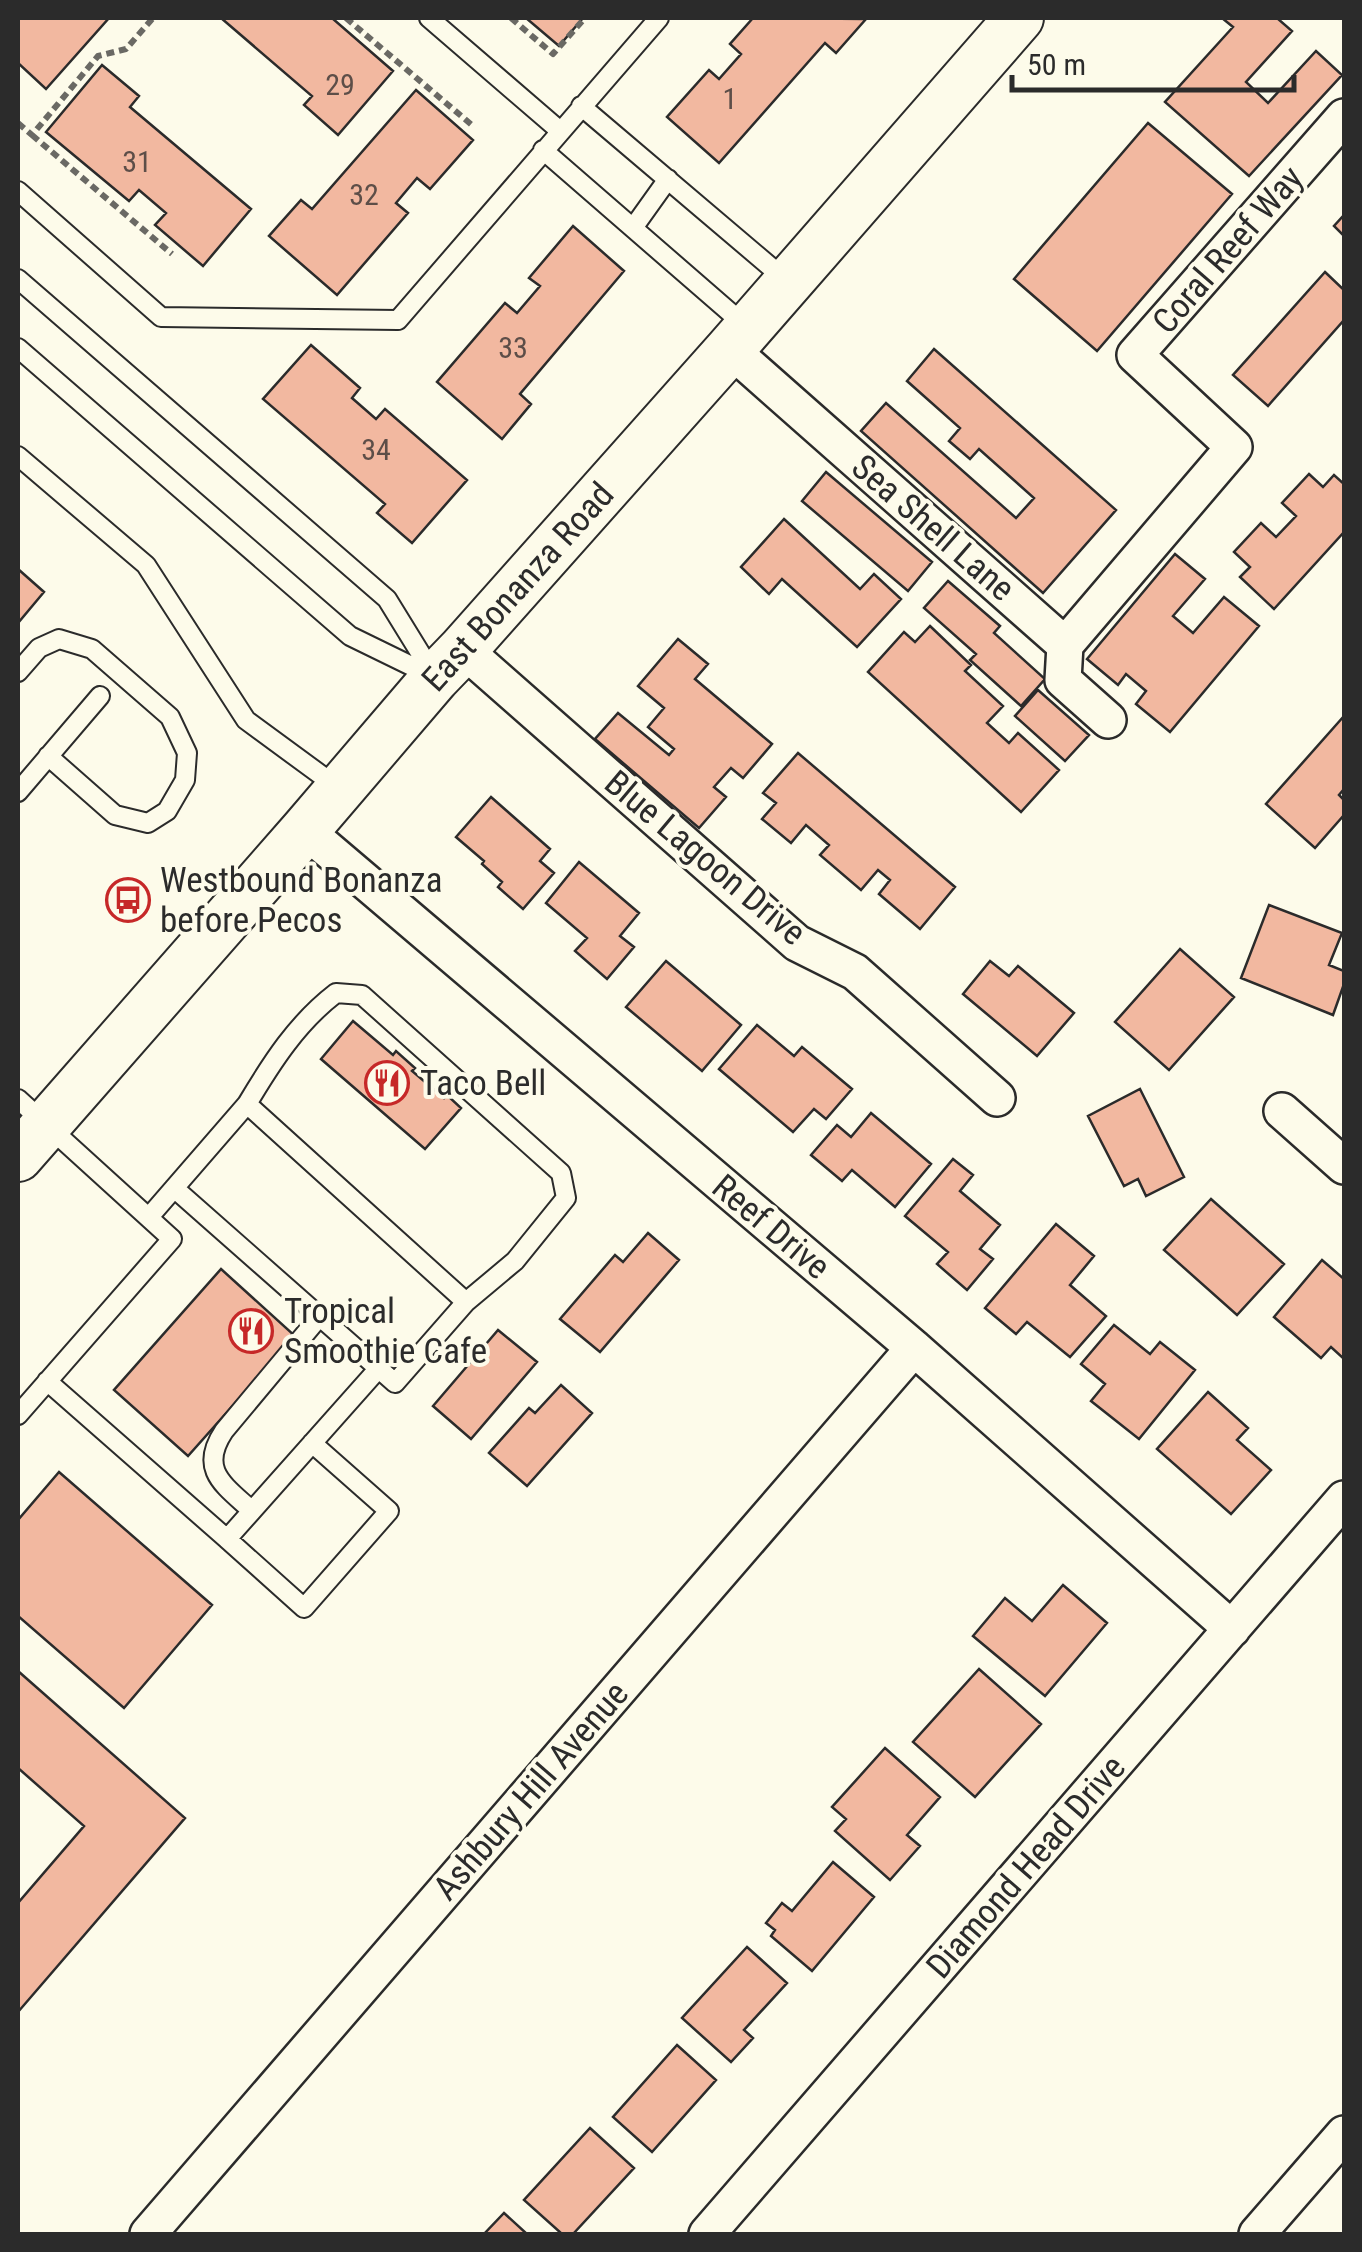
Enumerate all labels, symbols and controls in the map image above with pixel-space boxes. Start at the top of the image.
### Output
scale bar [1012,30,1294,92]
text: 50 m [1027,47,1086,82]
house number: 29 [325,67,355,102]
house number: 1 [723,81,737,116]
house number: 31 [122,144,152,179]
street label: Coral Reef Way [1144,158,1312,342]
house number: 32 [349,177,379,212]
house number: 33 [498,330,528,365]
house number: 34 [361,432,391,467]
street label: Sea Shell Lane [843,446,1023,610]
street label: East Bonanza Road [414,474,622,700]
street label: Blue Lagoon Drive [596,762,814,954]
place label: Westbound Bonanza before Pecos [160,860,442,941]
bus stop icon: Westbound Bonanza before Pecos [105,877,151,923]
restaurant icon: Taco Bell [364,1060,410,1106]
place label: Taco Bell [420,1063,546,1104]
street label: Reef Drive [704,1166,838,1288]
place label: Tropical Smoothie Cafe [284,1291,487,1372]
restaurant icon: Tropical Smoothie Cafe [228,1308,274,1354]
street label: Ashbury Hill Avenue [425,1674,637,1908]
street label: Diamond Head Drive [918,1747,1134,1987]

